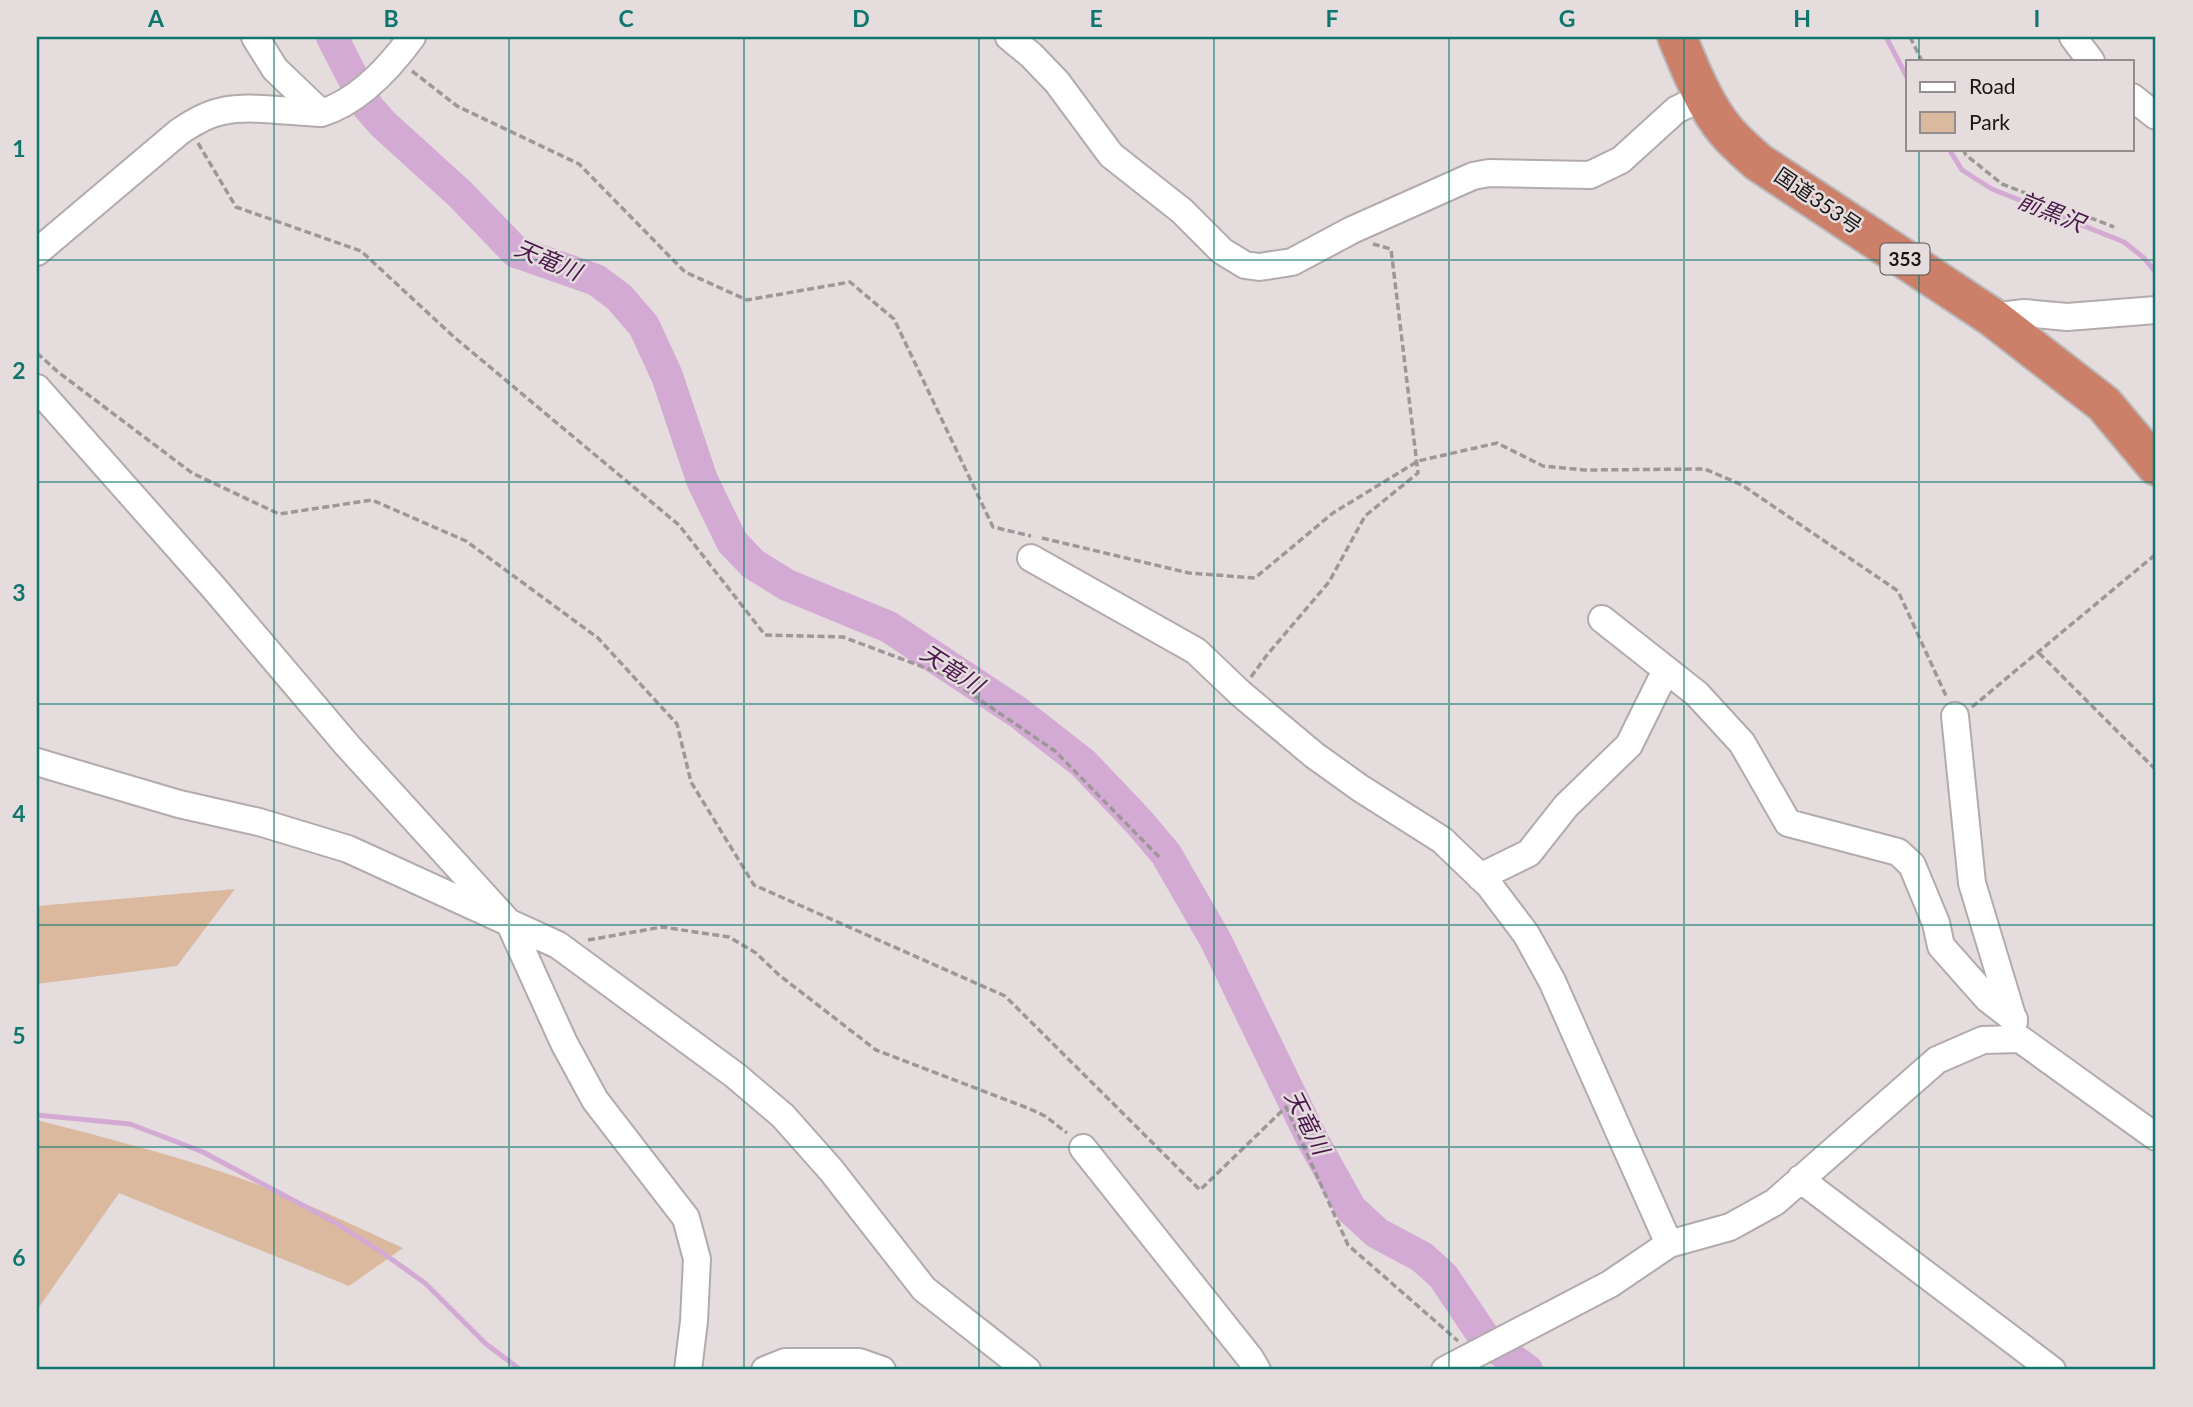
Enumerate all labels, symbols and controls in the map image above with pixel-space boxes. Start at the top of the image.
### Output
text: A [147,4,165,32]
text: B [383,4,399,32]
text: C [618,4,634,32]
text: D [852,4,870,32]
text: E [1089,4,1103,32]
text: F [1325,4,1339,32]
text: G [1559,4,1575,32]
text: H [1793,4,1811,32]
text: I [2034,4,2040,32]
legend [1906,60,2134,150]
text: Road [1969,73,2016,98]
text: Park [1969,109,2010,134]
text: 1 [12,134,26,162]
street label: 国道353号 [1771,162,1867,238]
water label: 前黒沢 [2014,185,2091,238]
water label: 天竜川 [511,233,588,287]
road number: 353 [1881,244,1930,274]
text: 2 [12,356,26,384]
text: 3 [12,578,26,606]
water label: 天竜川 [916,638,992,700]
text: 4 [12,799,26,827]
text: 5 [12,1021,26,1049]
water label: 天竜川 [1280,1084,1337,1161]
text: 6 [12,1243,26,1271]

